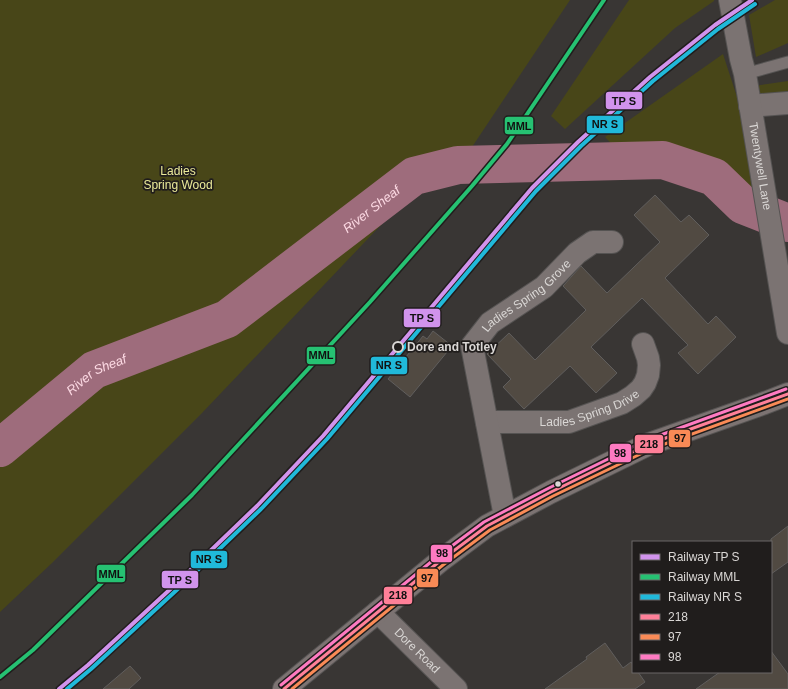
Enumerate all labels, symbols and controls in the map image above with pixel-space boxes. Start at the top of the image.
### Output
line badge: TP S [605,91,643,110]
text: TP S [612,95,636,107]
line badge: NR S [586,115,624,134]
line badge: MML [504,116,534,135]
text: NR S [592,118,618,130]
text: MML [506,120,532,132]
street label: Twentywell Lane [746,121,775,211]
park label: Ladies Spring Wood [143,164,213,192]
water label: River Sheaf [340,182,404,236]
street label: Ladies Spring Grove [479,256,574,335]
line badge: TP S [403,308,441,328]
text: TP S [410,312,434,324]
place label: Dore and Totley [407,340,497,354]
marker: Dore and Totley [392,341,404,353]
line badge: MML [306,346,336,365]
text: MML [308,349,334,361]
water label: River Sheaf [63,351,130,398]
line badge: NR S [370,356,408,375]
text: NR S [376,359,402,371]
street label: Ladies Spring Drive [540,387,642,429]
line badge: 97 [668,429,691,448]
text: 97 [674,432,686,444]
line badge: 218 [634,434,664,454]
text: 218 [640,438,658,450]
line badge: 98 [609,443,632,463]
text: 98 [614,447,626,459]
unlabelled marker [553,479,563,489]
legend [632,541,772,673]
line badge: 98 [430,544,453,563]
text: 98 [436,547,448,559]
line badge: NR S [190,550,228,569]
text: Railway TP S [668,550,740,564]
text: NR S [196,553,222,565]
line badge: MML [96,564,126,583]
text: MML [98,568,124,580]
line badge: 97 [416,568,439,588]
line badge: TP S [161,570,199,589]
text: Railway MML [668,570,740,584]
text: 97 [421,572,433,584]
text: TP S [168,574,192,586]
line badge: 218 [383,586,413,605]
text: 218 [389,589,407,601]
text: Railway NR S [668,590,742,604]
text: 218 [668,610,688,624]
street label: Dore Road [392,625,443,676]
text: 97 [668,630,682,644]
text: 98 [668,650,682,664]

